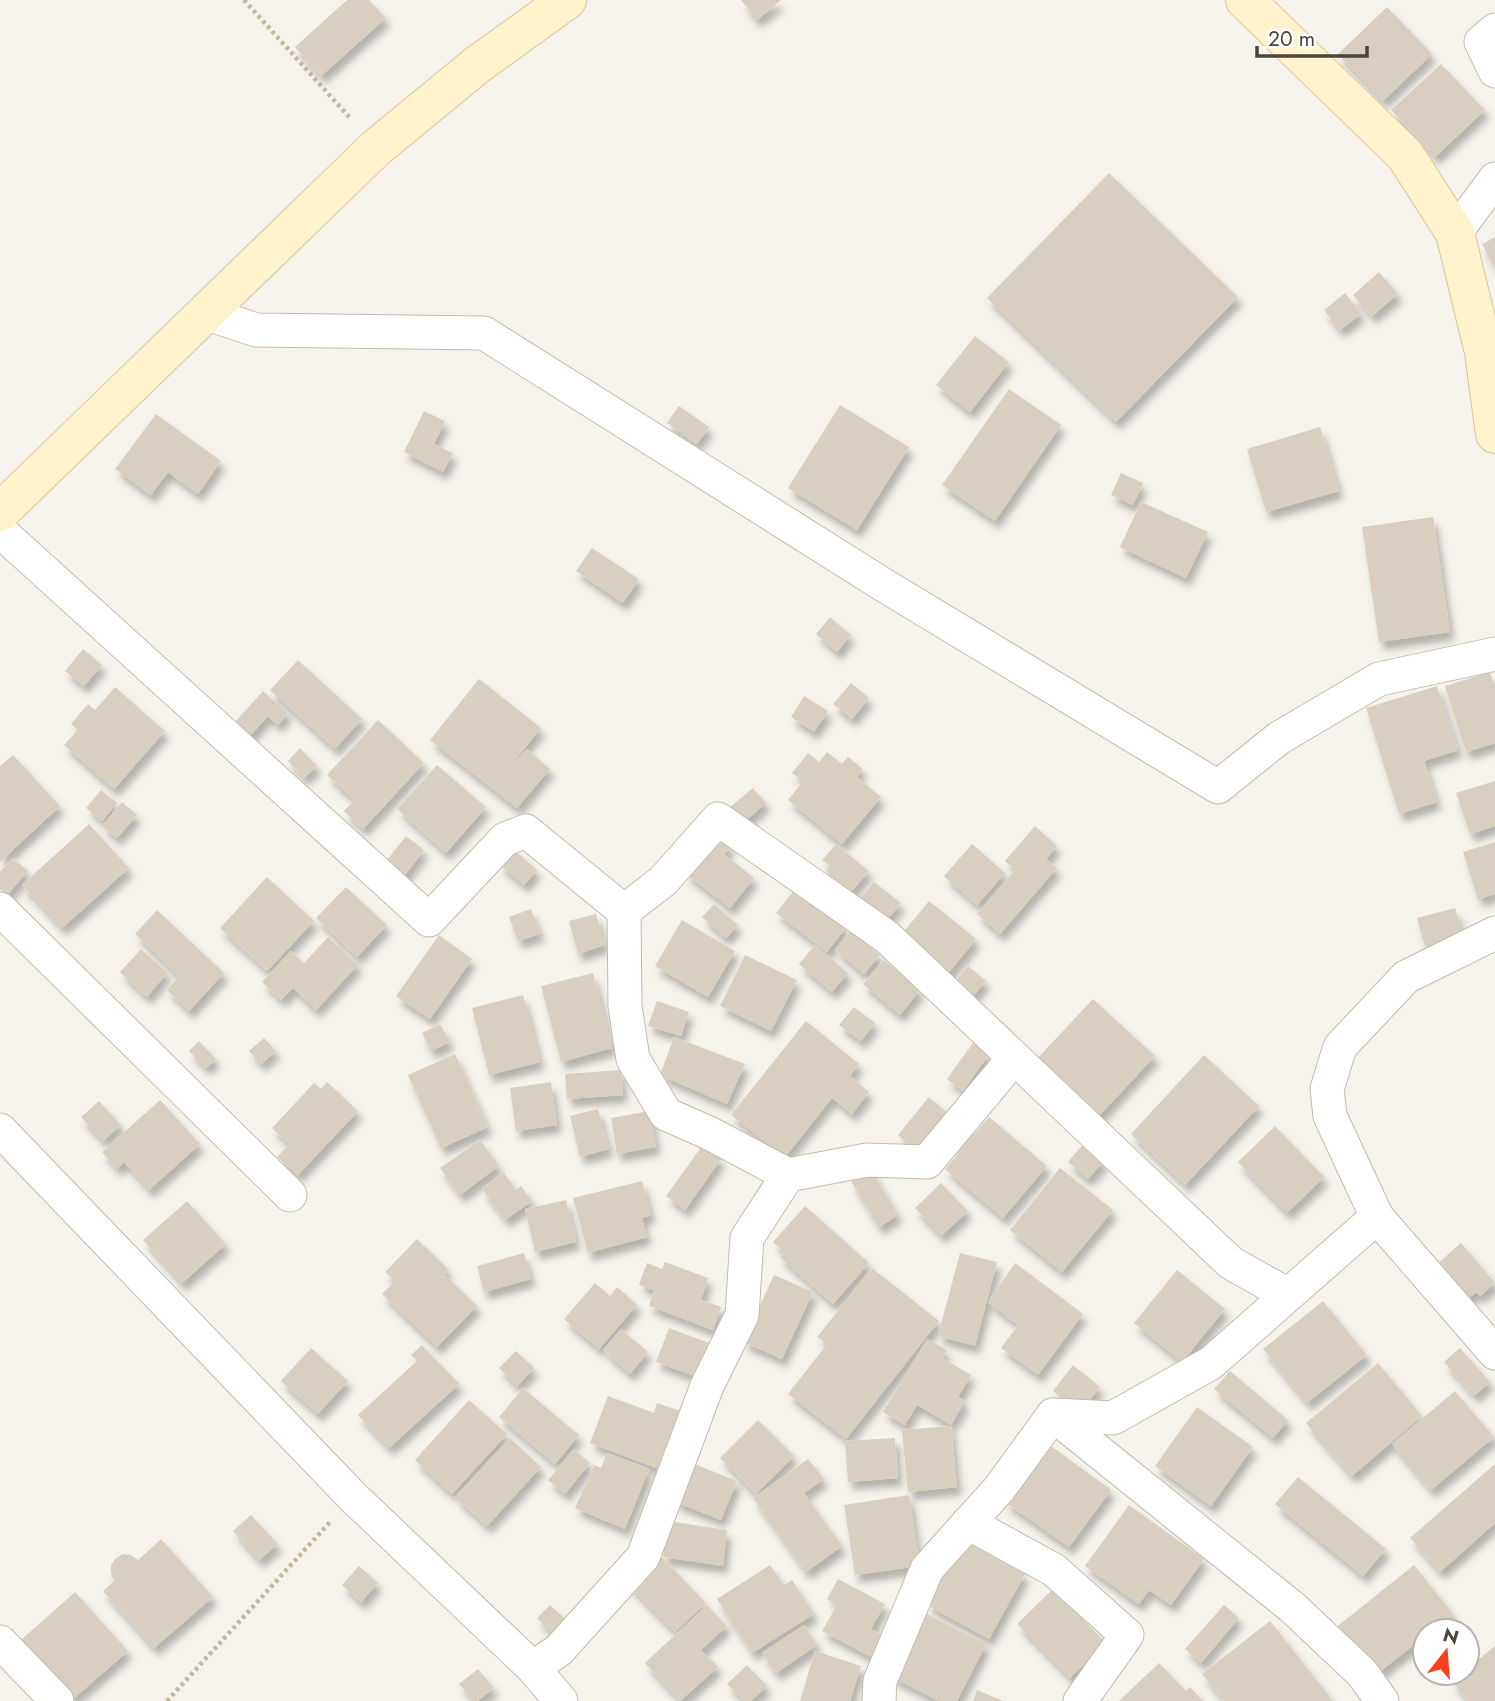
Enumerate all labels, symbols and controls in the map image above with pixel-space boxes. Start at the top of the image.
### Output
scale bar [1257,14,1367,58]
text: 20 m [1268,24,1315,54]
north arrow [1411,1617,1481,1687]
text: N [1440,1621,1462,1651]

